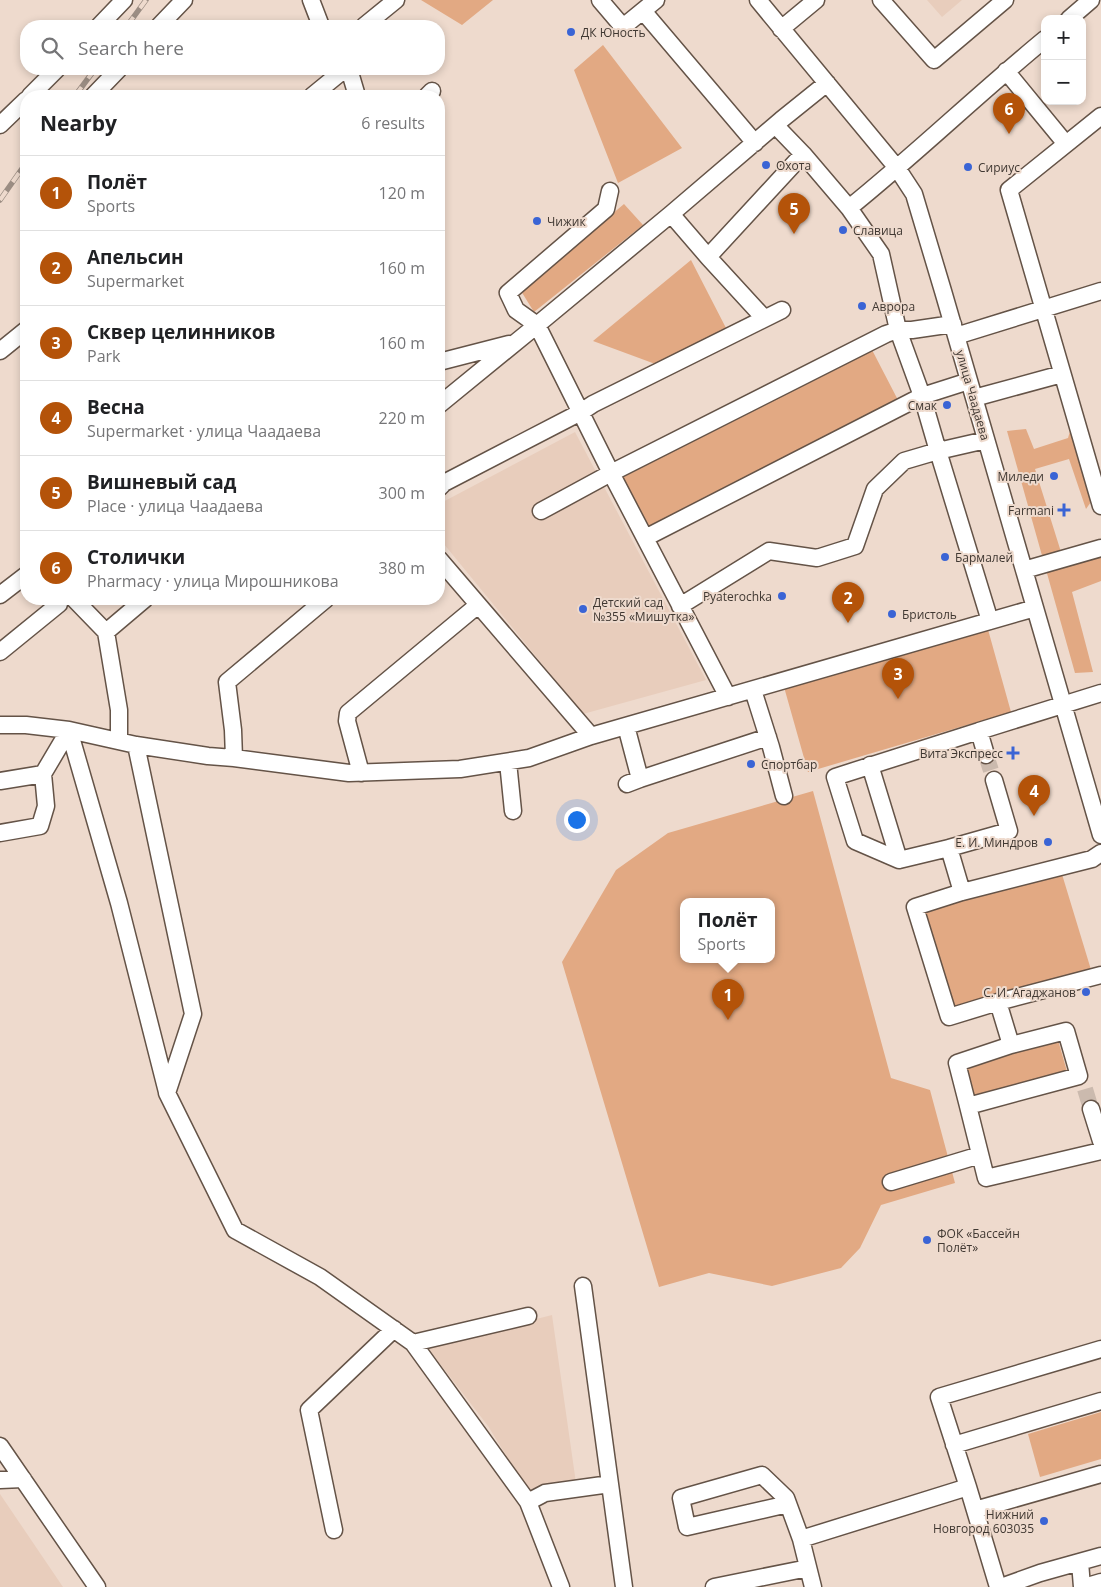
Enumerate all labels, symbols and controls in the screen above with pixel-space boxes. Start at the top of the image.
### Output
map controls [1041,15,1086,105]
button: + [1041,15,1086,60]
search box [20,20,445,75]
place label: ДК Юность [581,24,646,41]
marker: ДК Юность [565,26,577,38]
icon: search [38,34,66,62]
text: Search here [78,35,184,61]
button: − [1041,60,1086,105]
pin: 6 [993,93,1025,134]
text: Nearby [40,109,117,137]
text: 6 results [361,112,425,134]
place label: Охота [776,157,811,174]
marker: Охота [760,159,772,171]
place label: Сириус [978,159,1020,176]
marker: Сириус [962,161,974,173]
text: Полёт [87,169,147,195]
text: 1 [51,182,61,204]
text: 120 m [379,182,425,204]
pin: 5 [778,193,810,234]
text: Sports [87,195,135,217]
place label: Чижик [547,213,586,230]
marker: Чижик [531,215,543,227]
place label: Славица [853,222,903,239]
marker: Славица [837,224,849,236]
text: Апельсин [87,244,184,270]
text: 2 [51,257,61,279]
text: 160 m [379,257,425,279]
text: Supermarket [87,270,184,292]
place label: Аврора [872,298,915,315]
marker: Аврора [856,300,868,312]
text: Сквер целинников [87,319,276,345]
text: 3 [51,332,61,354]
text: 160 m [379,332,425,354]
text: Park [87,345,120,367]
street label: улица Чаадаева [952,348,994,442]
text: Весна [87,394,145,420]
place label: Смак [908,397,938,414]
marker: Смак [941,399,953,411]
text: 4 [51,407,61,429]
text: 220 m [379,407,425,429]
text: Supermarket · улица Чаадаева [87,420,321,442]
place label: Миледи [997,468,1044,485]
text: Вишневый сад [87,469,236,495]
marker: Миледи [1048,470,1060,482]
text: 5 [51,482,61,504]
text: 300 m [379,482,425,504]
text: Place · улица Чаадаева [87,495,263,517]
place label: Farmani [1008,502,1054,519]
marker: Farmani [1058,504,1070,516]
text: Столички [87,544,185,570]
place label: Бармалей [955,549,1013,566]
marker: Бармалей [939,551,951,563]
text: 6 [51,557,61,579]
text: 380 m [379,557,425,579]
text: Pharmacy · улица Мирошникова [87,570,339,592]
pin: 2 [832,582,864,623]
place label: Pyaterochka [703,588,772,605]
marker: Pyaterochka [776,590,788,602]
place label: Детский сад №355 «Мишутка» [593,594,694,625]
marker: Детский сад №355 «Мишутка» [577,603,589,615]
place label: Бристоль [902,606,957,623]
marker: Бристоль [886,608,898,620]
pin: 3 [882,658,914,699]
place label: Вита Экспресс [920,745,1003,762]
marker: Вита Экспресс [1007,747,1019,759]
place label: Спортбар [761,756,817,773]
marker: Спортбар [745,758,757,770]
pin: 4 [1018,775,1050,816]
your location [564,807,590,833]
place label: Е. И. Миндров [955,834,1038,851]
marker: Е. И. Миндров [1042,836,1054,848]
popup [680,898,775,963]
text: Полёт [698,907,757,933]
text: Sports [698,933,746,955]
pin: 1 [712,979,744,1020]
place label: С. И. Агаджанов [983,984,1076,1001]
marker: С. И. Агаджанов [1080,986,1092,998]
place label: ФОК «Бассейн Полёт» [937,1225,1020,1256]
marker: ФОК «Бассейн Полёт» [921,1234,933,1246]
place label: Нижний Новгород 603035 [933,1506,1034,1537]
marker: Нижний Новгород 603035 [1038,1515,1050,1527]

